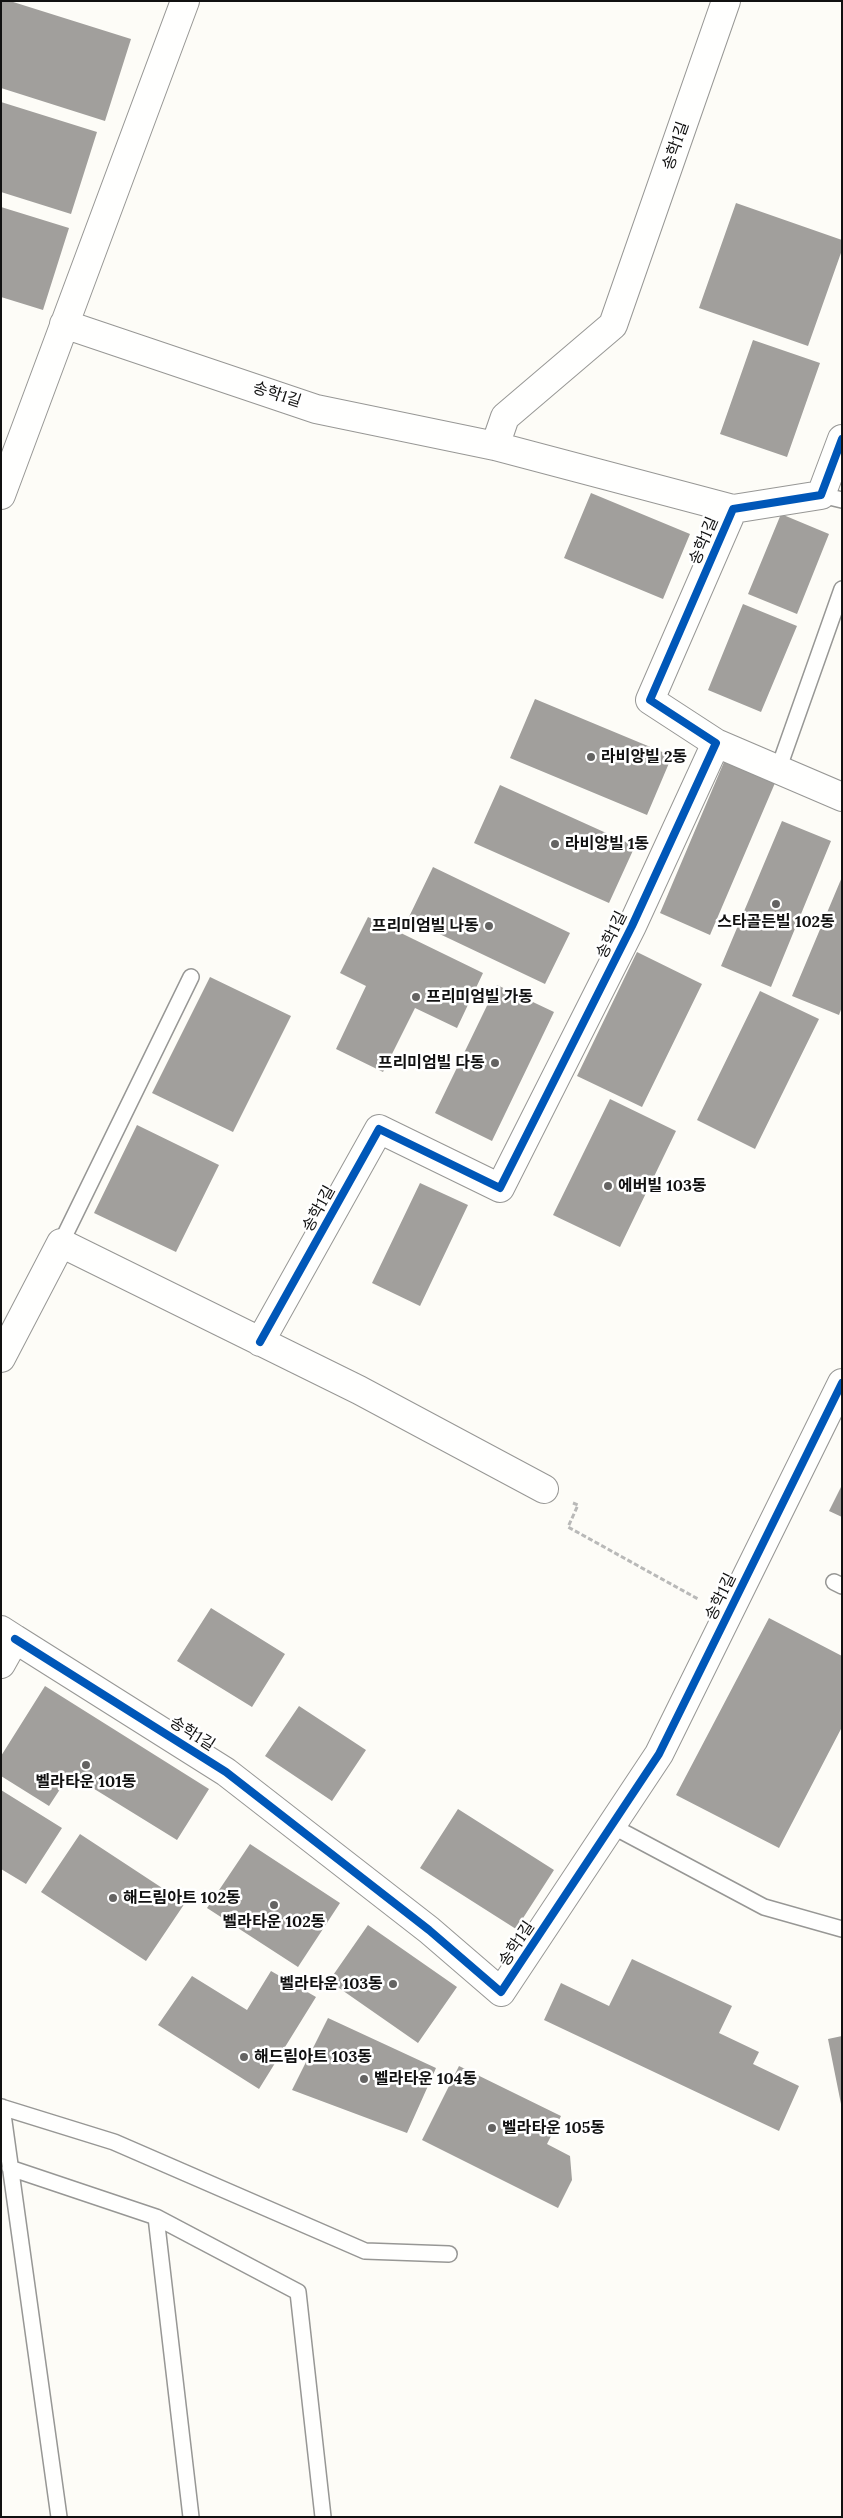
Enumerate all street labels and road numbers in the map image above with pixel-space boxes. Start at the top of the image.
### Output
street label: 송학1길 [659,119,693,173]
street label: 송학1길 [250,378,304,412]
street label: 송학1길 [685,514,723,568]
street label: 송학1길 [592,908,632,962]
street label: 송학1길 [298,1182,340,1236]
street label: 송학1길 [701,1570,741,1624]
street label: 송학1길 [166,1713,218,1755]
street label: 송학1길 [495,1918,539,1970]

